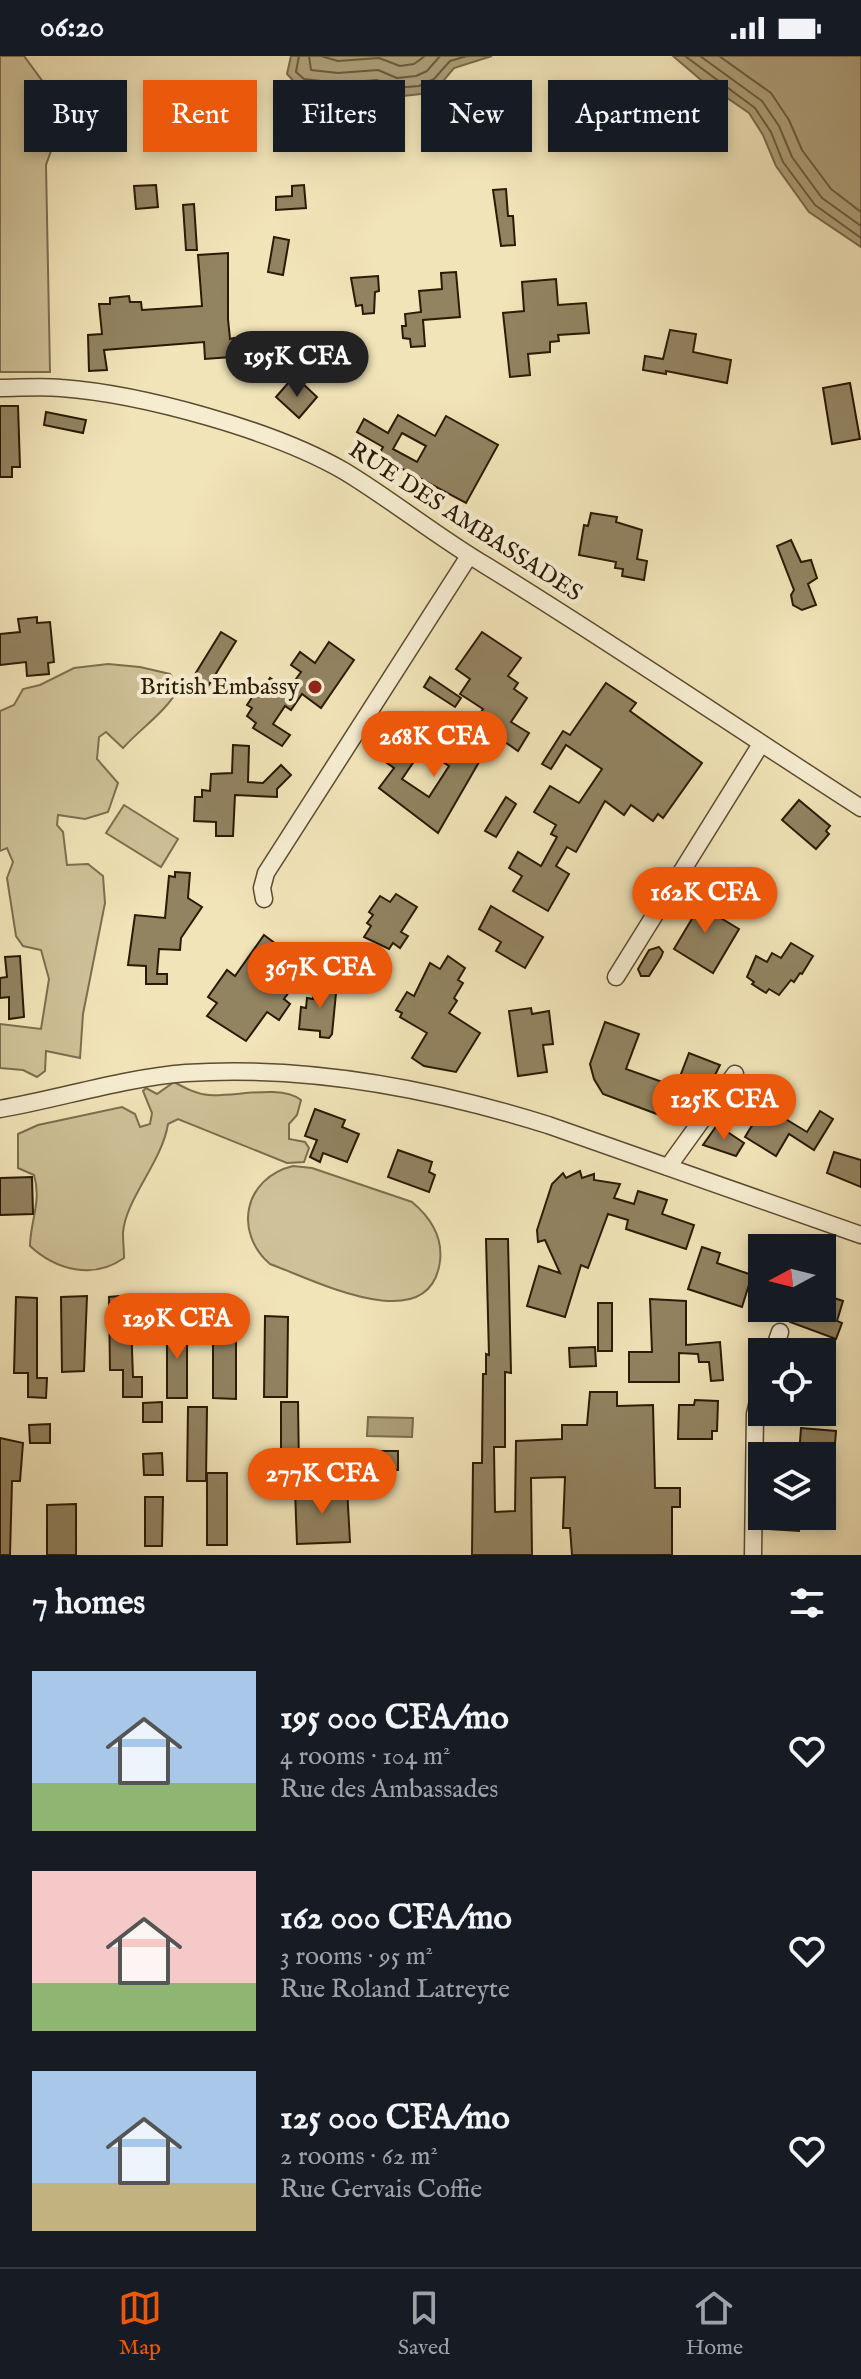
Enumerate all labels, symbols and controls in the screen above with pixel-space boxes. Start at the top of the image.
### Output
text: 06:20 [40,9,104,47]
chip: Buy [24,80,127,152]
chip: Rent [143,80,257,152]
chip: Filters [273,80,405,152]
chip: New [421,80,532,152]
chip: Apartment [548,80,728,152]
pin: 195K CFA [214,331,380,399]
text: 195K CFA [244,340,350,373]
street label: RUE DES AMBASSADES [342,435,588,609]
place label: British Embassy [140,672,299,703]
marker: British Embassy [306,678,324,696]
pin: 268K CFA [351,711,517,779]
text: 268K CFA [379,720,489,753]
pin: 162K CFA [622,867,788,935]
text: 162K CFA [650,876,760,909]
pin: 367K CFA [237,942,403,1010]
text: 367K CFA [265,951,375,984]
pin: 125K CFA [641,1074,807,1142]
text: 125K CFA [670,1083,778,1116]
north arrow [748,1234,836,1322]
map controls [748,1234,836,1530]
pin: 129K CFA [94,1293,260,1361]
text: 129K CFA [122,1302,232,1335]
button: locate [748,1338,836,1426]
button: layers [748,1442,836,1530]
pin: 277K CFA [239,1448,405,1516]
text: 277K CFA [266,1457,378,1490]
icon: filters [785,1581,829,1625]
text: 7 homes [32,1582,145,1625]
text: 195 000 CFA/mo [280,1697,509,1740]
icon: home [96,1703,192,1799]
icon: heart [785,1729,829,1773]
text: 4 rooms · 104 m² [280,1740,450,1773]
text: Rue des Ambassades [280,1773,499,1806]
text: 162 000 CFA/mo [280,1897,512,1940]
icon: home [96,1903,192,1999]
icon: heart [785,1929,829,1973]
text: 3 rooms · 95 m² [280,1940,433,1973]
text: Rue Roland Latreyte [280,1973,510,2006]
text: 125 000 CFA/mo [280,2097,510,2140]
icon: home [96,2103,192,2199]
icon: heart [785,2129,829,2173]
text: 2 rooms · 62 m² [280,2140,438,2173]
text: Rue Gervais Coffie [280,2173,482,2206]
tab: Map [118,2286,162,2362]
tab: Saved [398,2286,450,2362]
tab: Home [686,2286,743,2362]

